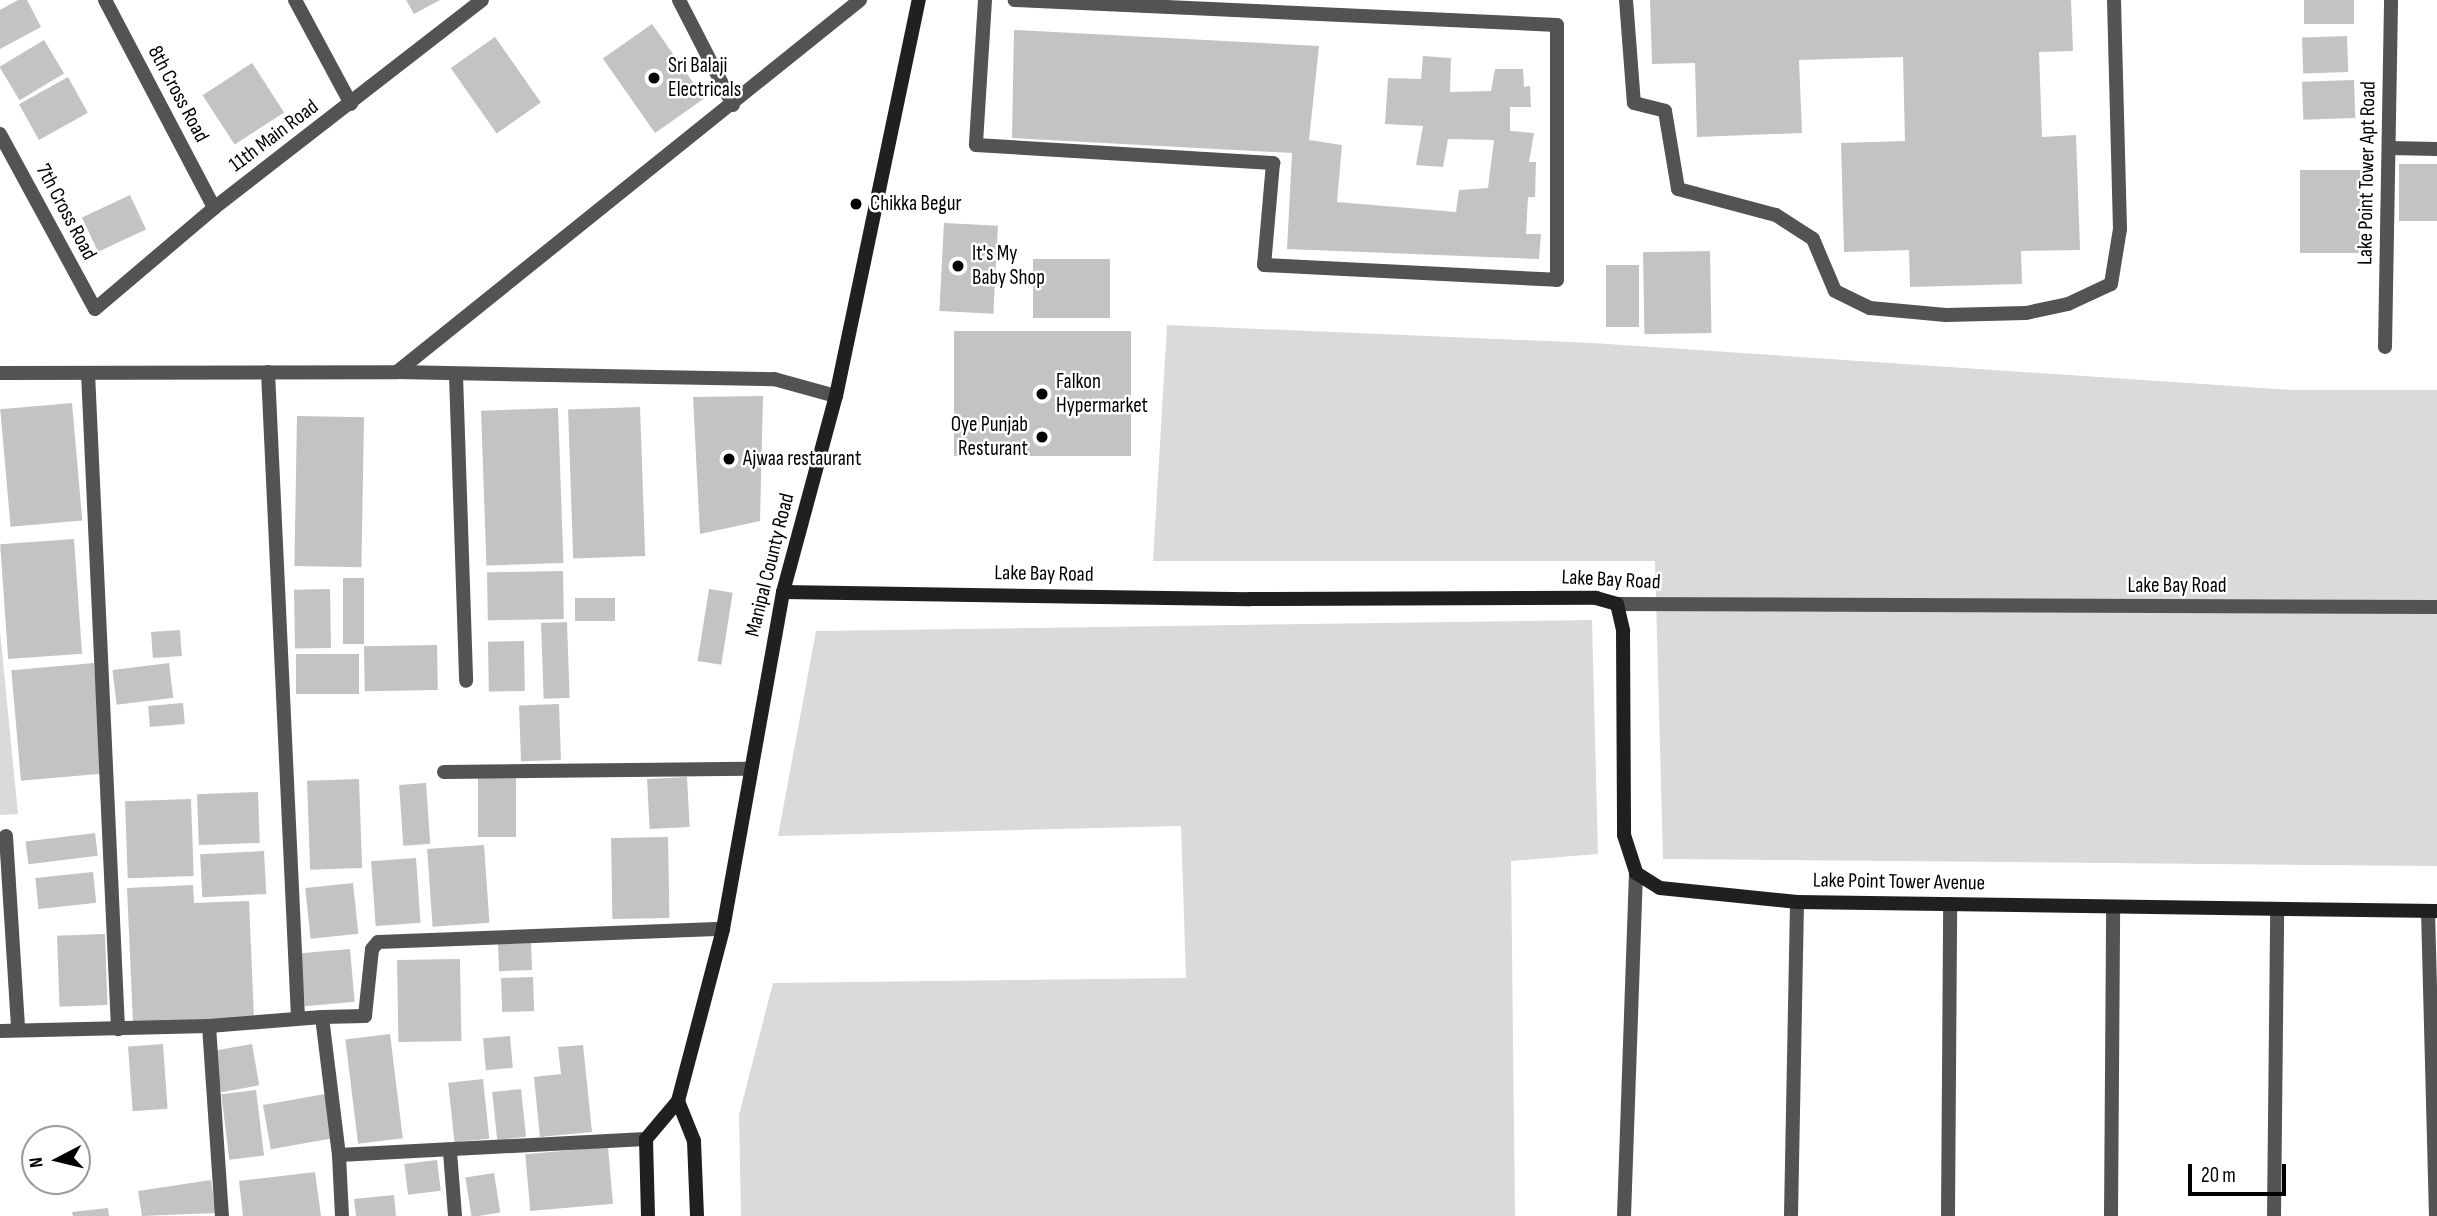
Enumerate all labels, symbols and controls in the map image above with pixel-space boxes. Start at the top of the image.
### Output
street label: 8th Cross Road [142,41,214,147]
place label: Sri Balaji Electricals [668,53,741,103]
marker: Sri Balaji Electricals [646,70,662,86]
street label: Lake Point Tower Apt Road [2353,81,2381,265]
street label: 11th Main Road [224,94,324,178]
street label: 7th Cross Road [30,160,102,264]
place label: Chikka Begur [870,191,962,217]
marker: Chikka Begur [848,196,864,212]
place label: It's My Baby Shop [972,241,1045,291]
marker: It's My Baby Shop [950,258,966,274]
place label: Falkon Hypermarket [1056,369,1148,419]
marker: Falkon Hypermarket [1034,386,1050,402]
place label: Oye Punjab Resturant [951,412,1028,462]
marker: Oye Punjab Resturant [1034,429,1050,445]
place label: Ajwaa restaurant [743,446,861,472]
marker: Ajwaa restaurant [721,451,737,467]
street label: Manipal County Road [740,491,800,639]
street label: Lake Bay Road [994,561,1094,587]
street label: Lake Bay Road [1561,565,1661,595]
street label: Lake Bay Road [2127,573,2227,599]
street label: Lake Point Tower Avenue [1813,868,1985,896]
north arrow [21,1125,91,1195]
scale bar [2192,1150,2290,1194]
text: N [25,1156,49,1169]
text: 20 m [2201,1163,2236,1188]

